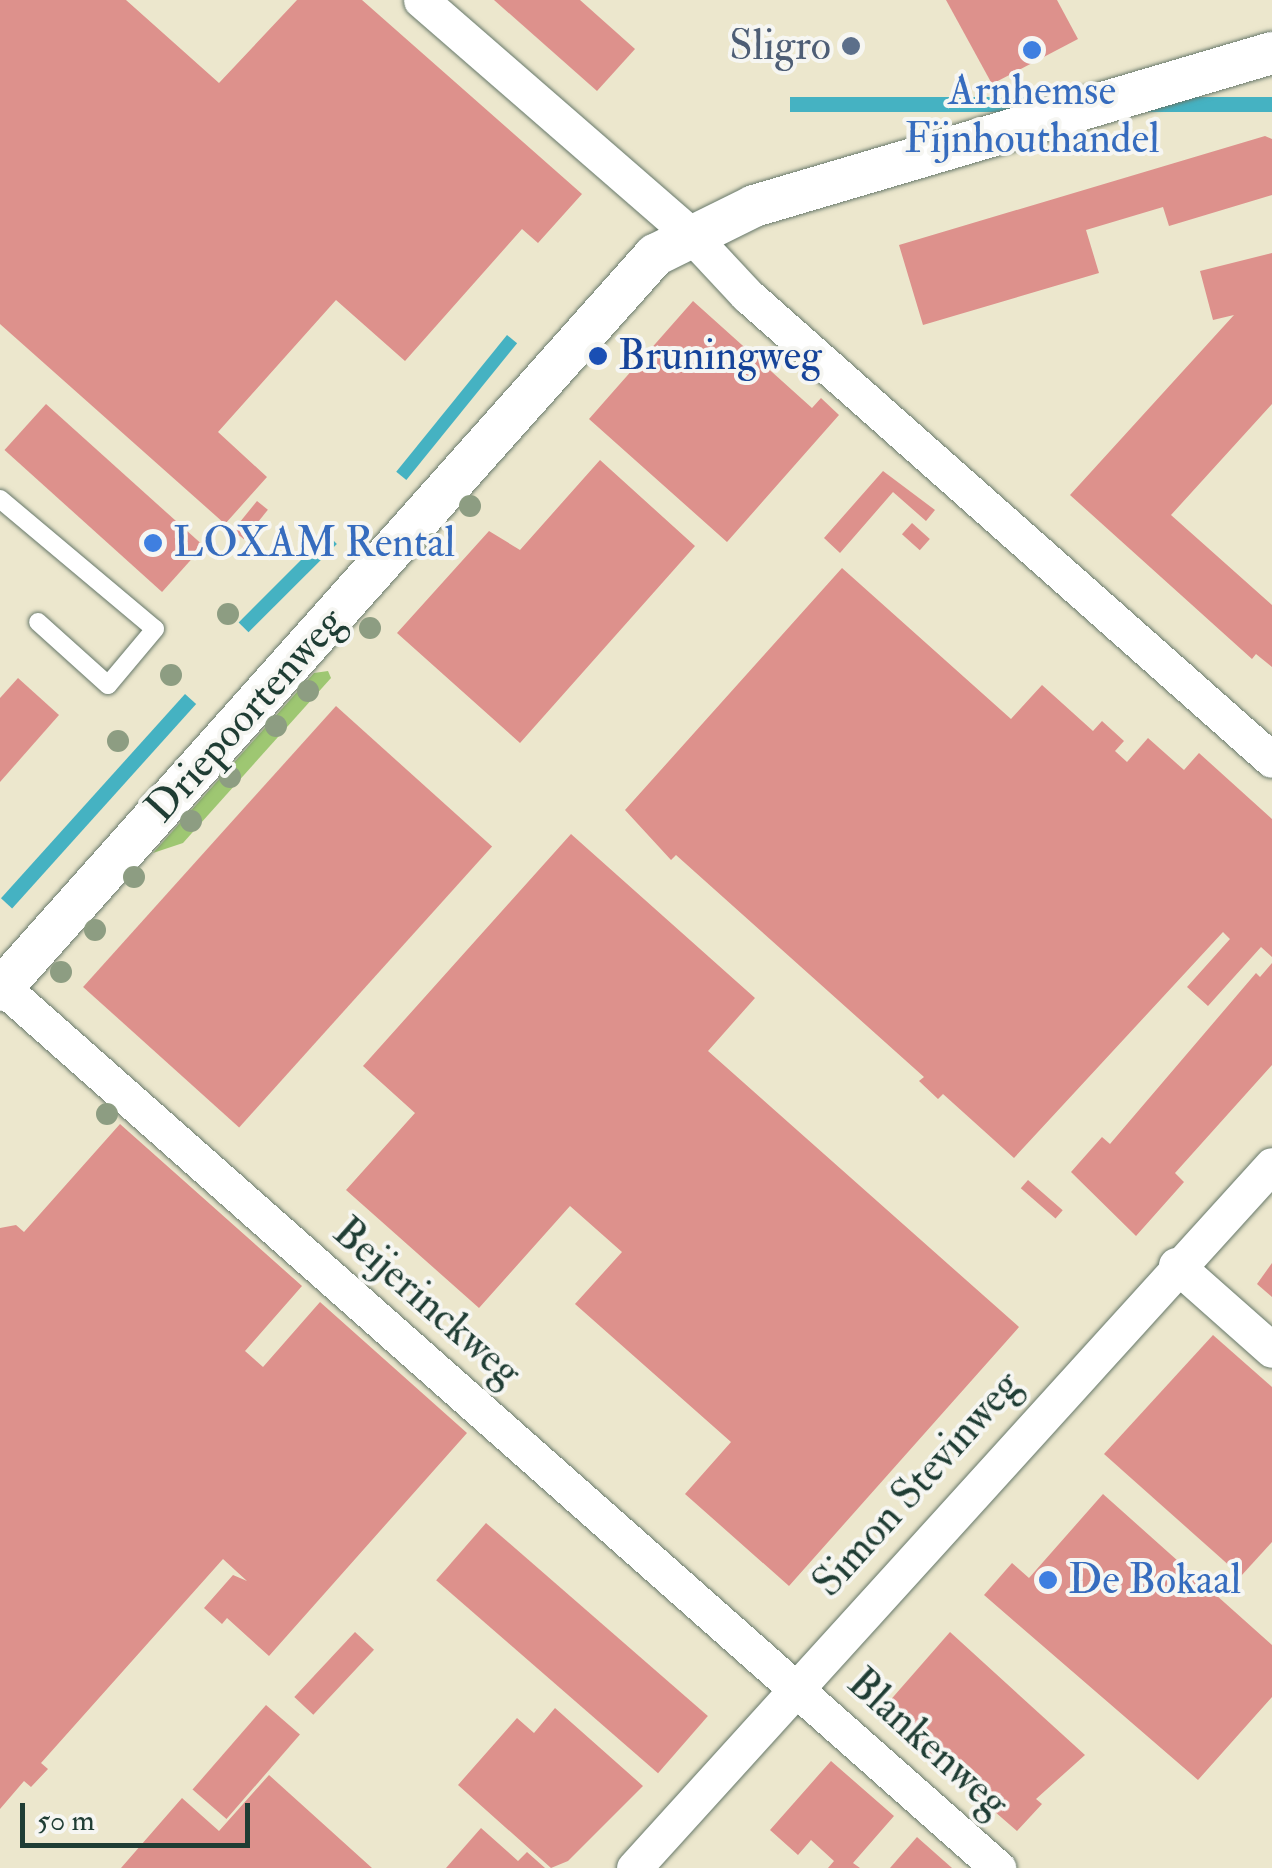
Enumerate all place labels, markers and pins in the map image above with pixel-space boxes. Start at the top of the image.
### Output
place label: Sligro [729,21,831,71]
marker: Sligro [840,35,862,57]
marker: Arnhemse Fijnhouthandel [1021,39,1043,61]
place label: Arnhemse Fijnhouthandel [904,66,1160,164]
place label: Bruningweg [618,331,822,381]
marker: Bruningweg [587,345,609,367]
place label: LOXAM Rental [173,518,455,568]
marker: LOXAM Rental [142,532,164,554]
place label: De Bokaal [1068,1555,1241,1605]
marker: De Bokaal [1037,1569,1059,1591]

